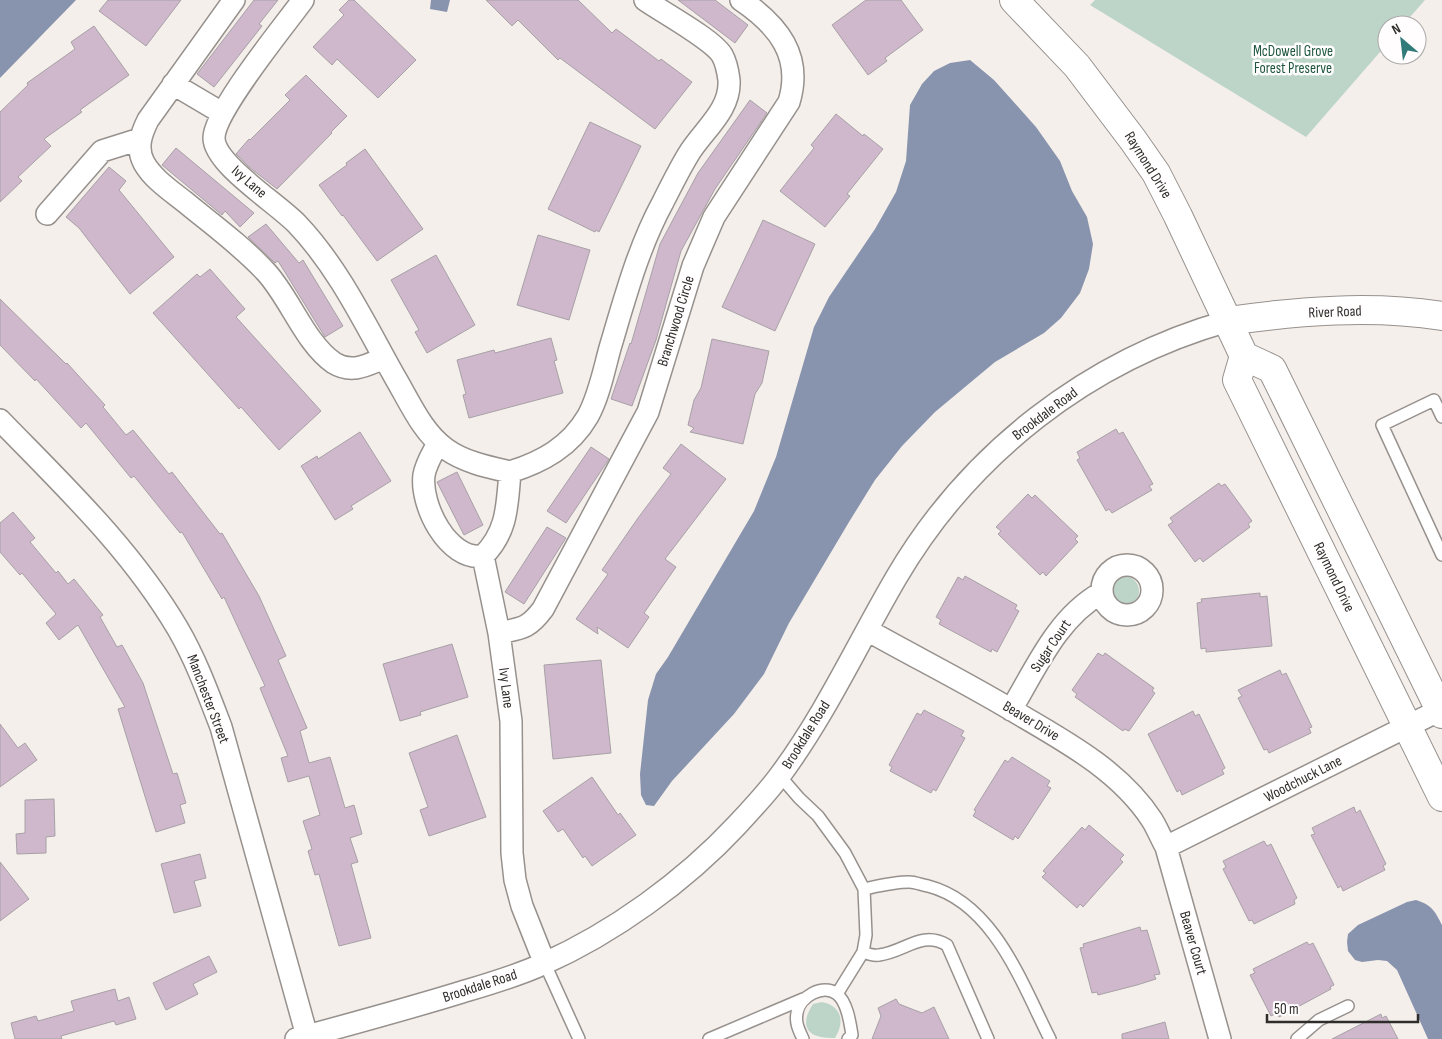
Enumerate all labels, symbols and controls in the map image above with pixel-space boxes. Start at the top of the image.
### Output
north arrow [1377,15,1427,65]
text: N [1389,20,1403,38]
park label: McDowell Grove Forest Preserve [1253,42,1333,78]
street label: Raymond Drive [1120,128,1176,202]
street label: Ivy Lane [227,161,271,203]
street label: Branchwood Circle [653,273,699,369]
street label: River Road [1308,302,1362,322]
street label: Brookdale Road [1009,383,1081,445]
street label: Raymond Drive [1309,539,1359,615]
street label: Sugar Court [1026,616,1076,676]
street label: Manchester Street [182,652,234,747]
street label: Ivy Lane [494,667,518,709]
street label: Brookdale Road [778,697,834,773]
street label: Beaver Drive [999,697,1063,745]
street label: Woodchuck Lane [1261,751,1345,807]
street label: Beaver Court [1175,909,1211,977]
street label: Brookdale Road [440,965,520,1007]
scale bar [1267,992,1418,1024]
text: 50 m [1274,1000,1299,1019]

